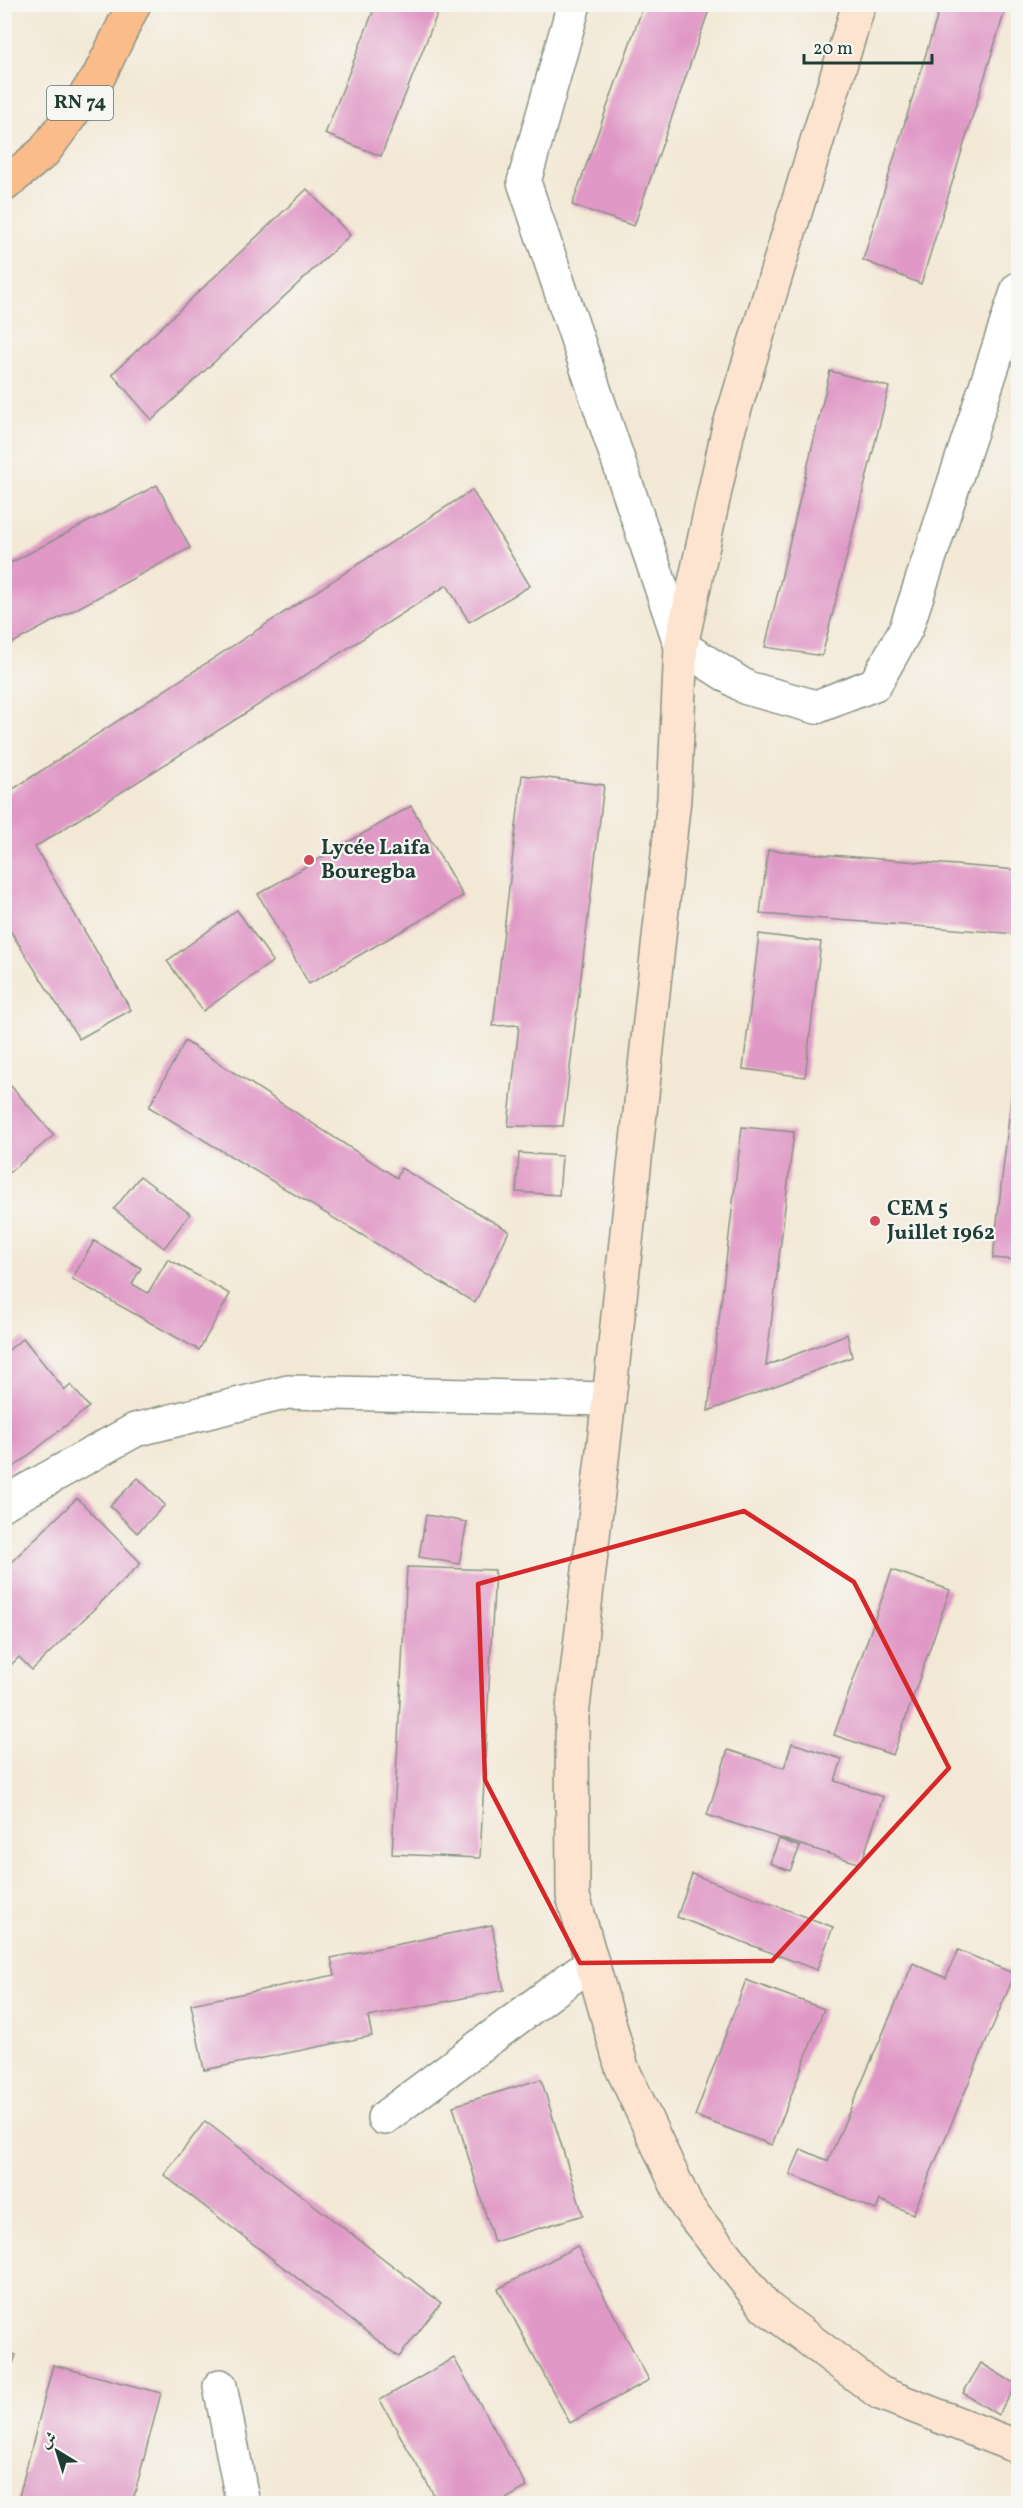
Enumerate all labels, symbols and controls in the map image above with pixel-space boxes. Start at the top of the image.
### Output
scale bar [804,27,932,65]
text: 20 m [813,37,853,62]
road number: RN 74 [47,86,113,120]
place label: Lycée Laifa Bouregba [321,834,430,887]
marker: Lycée Laifa Bouregba [302,853,316,867]
place label: CEM 5 Juillet 1962 [886,1195,995,1248]
marker: CEM 5 Juillet 1962 [868,1214,882,1228]
north arrow [27,2421,87,2481]
text: ش [36,2427,62,2454]

